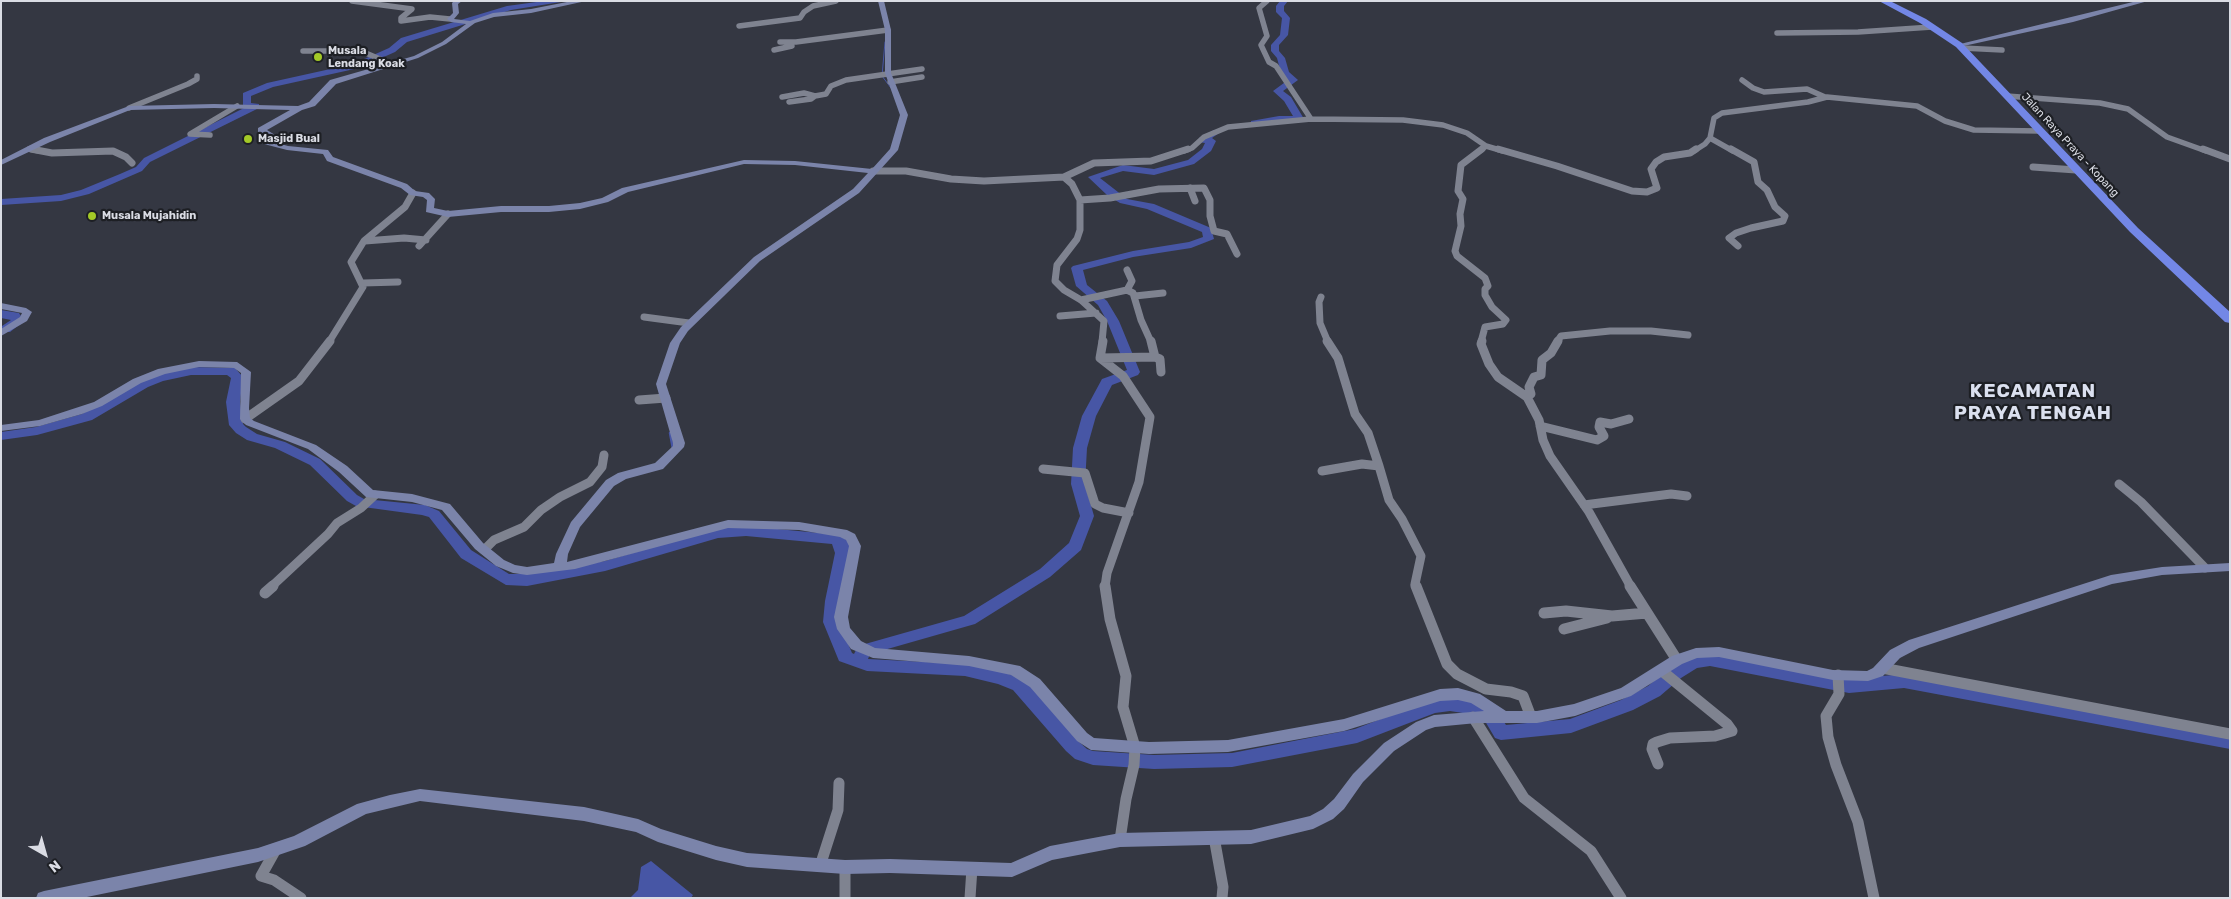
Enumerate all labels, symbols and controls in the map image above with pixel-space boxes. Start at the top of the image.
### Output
place label: Musala Lendang Koak [328,44,405,70]
marker: Musala Lendang Koak [312,51,324,63]
street label: Jalan Raya Praya - Kopang [2018,90,2122,200]
place label: Masjid Bual [258,132,320,146]
marker: Masjid Bual [242,133,254,145]
place label: Musala Mujahidin [102,209,196,223]
marker: Musala Mujahidin [86,210,98,222]
district label: KECAMATAN PRAYA TENGAH [1952,381,2114,425]
north arrow [20,829,70,879]
text: N [45,856,64,876]

